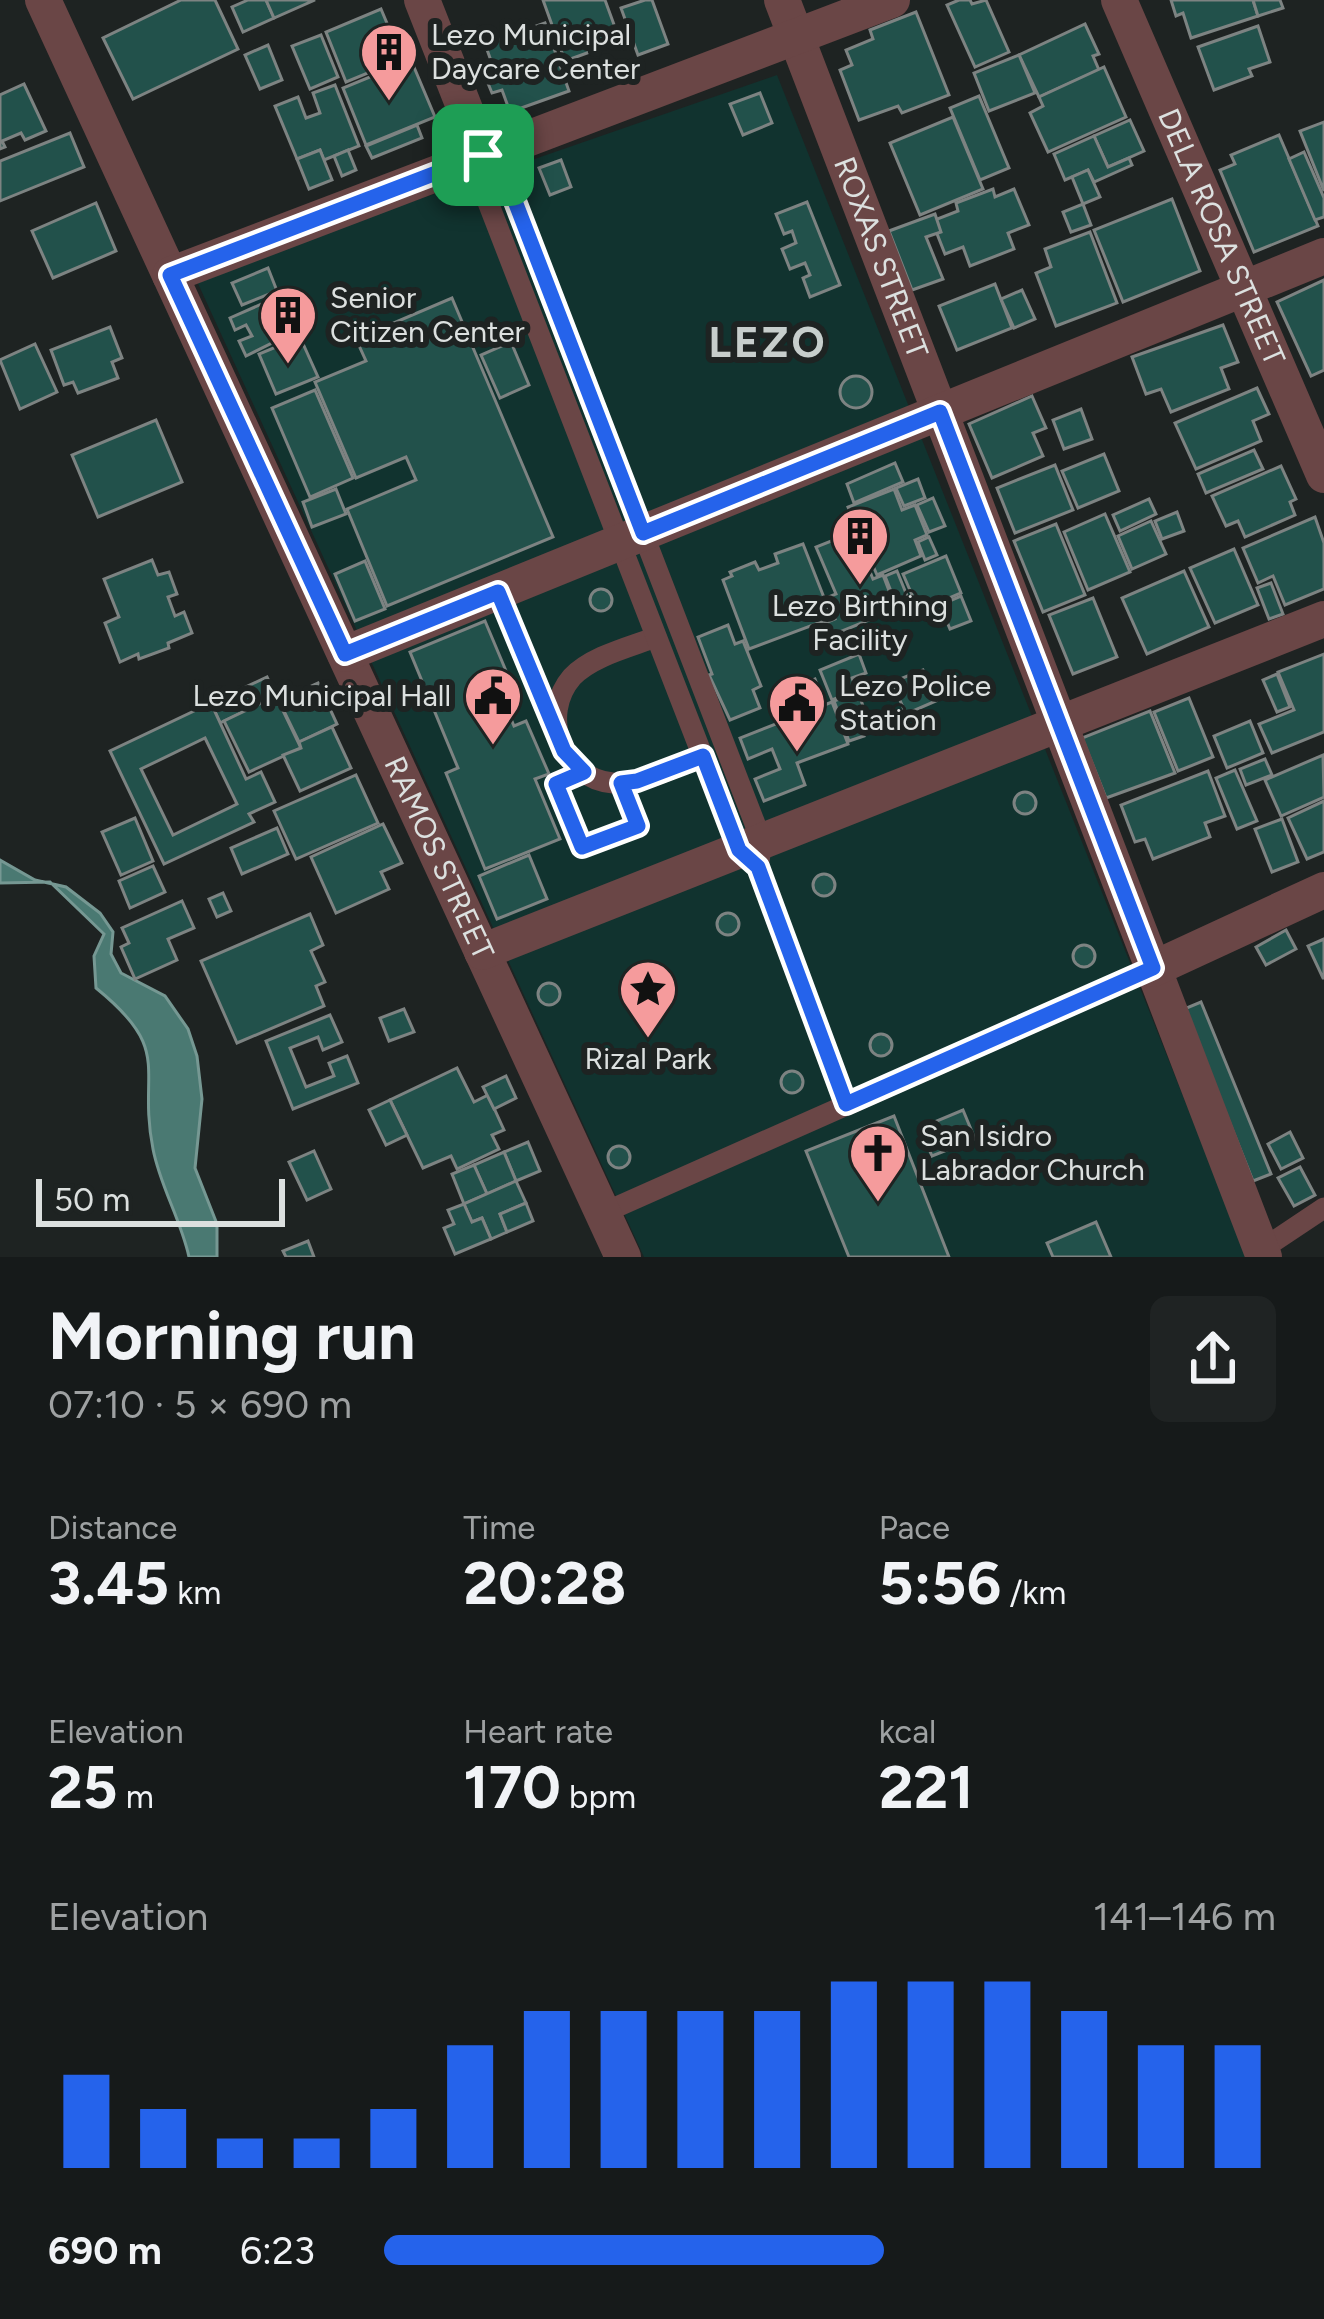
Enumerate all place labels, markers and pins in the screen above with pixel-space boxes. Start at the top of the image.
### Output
place label: Lezo Municipal Daycare Center [431,16,640,87]
building icon: Lezo Municipal Daycare Center [358,21,420,103]
pin [432,104,534,206]
place label: Senior Citizen Center [330,279,525,350]
building icon: Senior Citizen Center [257,284,319,366]
building icon: Lezo Birthing Facility [829,505,891,587]
place label: Lezo Birthing Facility [772,587,948,658]
public building icon: Lezo Municipal Hall [462,665,524,747]
place label: Lezo Police Station [839,667,991,738]
public building icon: Lezo Police Station [766,672,828,754]
place label: Lezo Municipal Hall [192,677,451,714]
place icon: Rizal Park [617,958,679,1040]
place label: Rizal Park [585,1040,712,1077]
place label: San Isidro Labrador Church [920,1117,1145,1188]
church icon: San Isidro Labrador Church [847,1122,909,1204]

